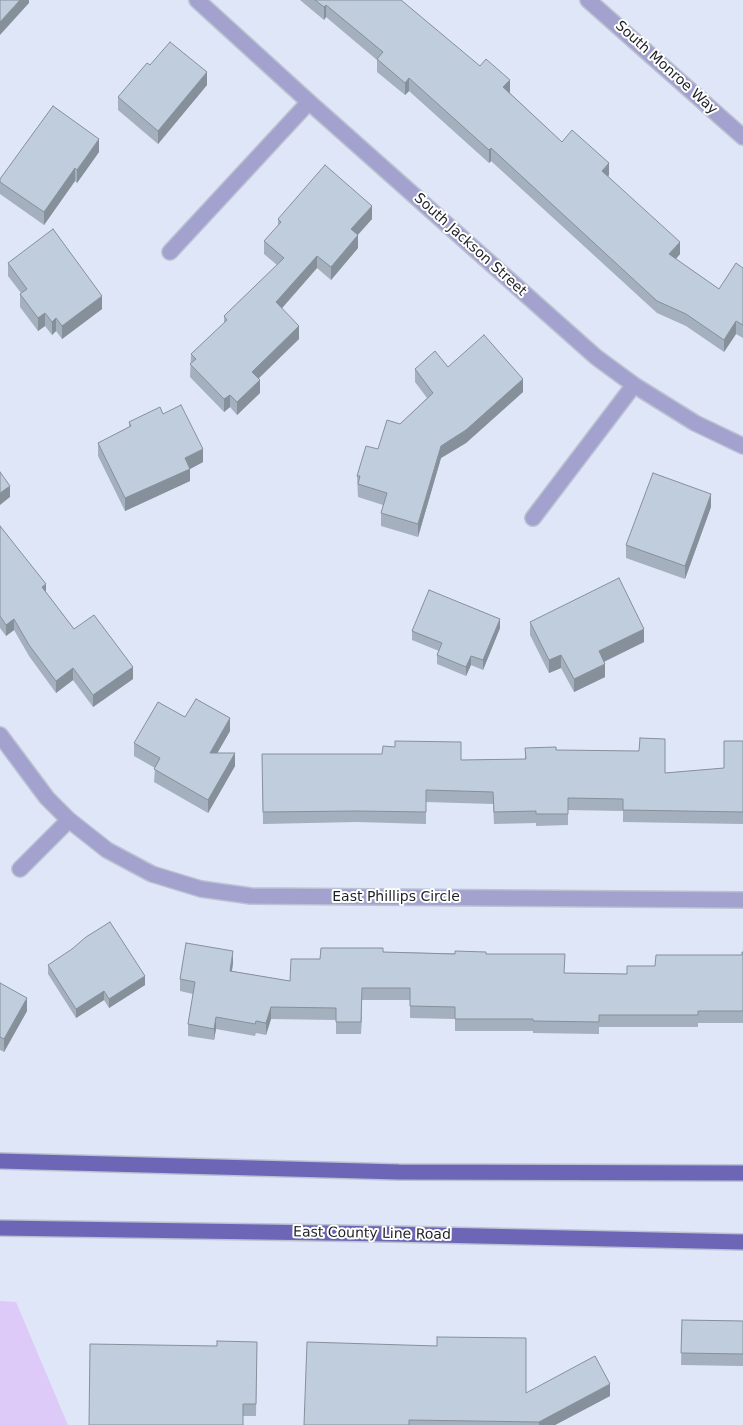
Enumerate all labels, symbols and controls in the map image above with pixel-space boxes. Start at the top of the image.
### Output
street label: South Monroe Way [612,18,720,118]
street label: South Jackson Street [410,190,530,300]
street label: East Phillips Circle [332,889,460,905]
street label: East County Line Road [293,1224,451,1244]

